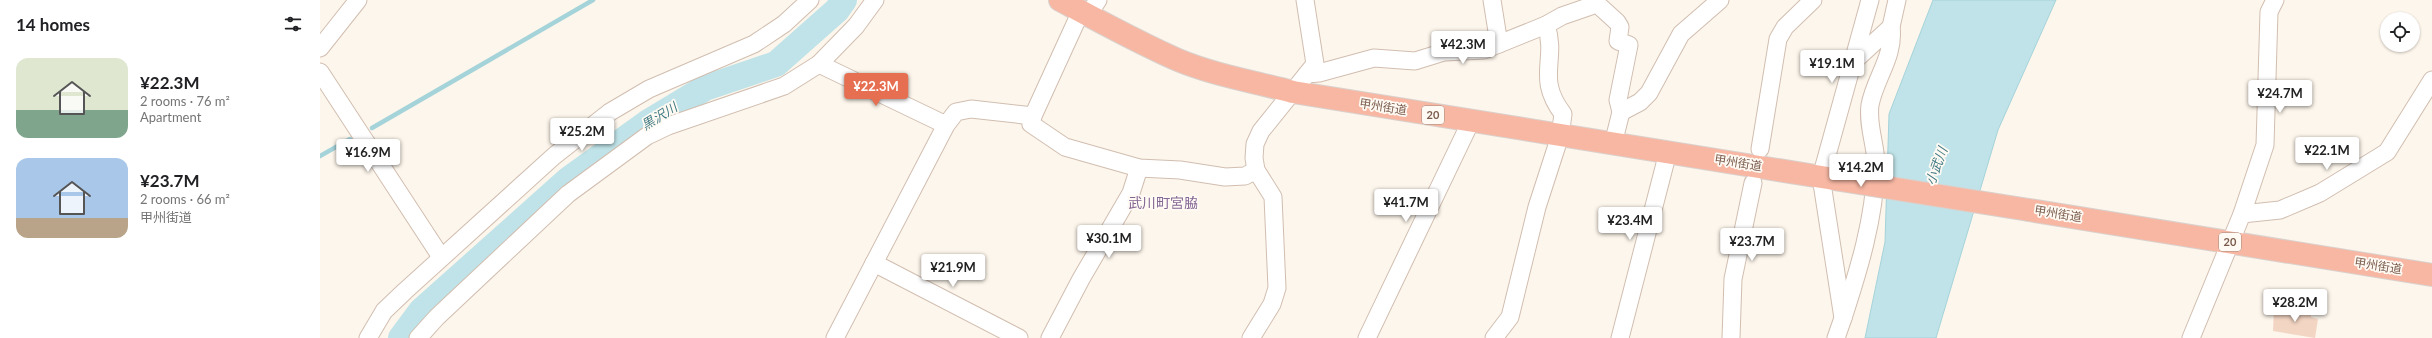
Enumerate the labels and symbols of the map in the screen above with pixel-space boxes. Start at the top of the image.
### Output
pin: ¥42.3M [1430,31,1496,65]
pin: ¥19.1M [1799,50,1865,84]
pin: ¥22.3M [843,73,909,107]
pin: ¥24.7M [2247,80,2313,114]
street label: 甲州街道 [1358,95,1408,118]
water label: 黒沢川 [638,98,681,133]
road number: 20 [1422,106,1444,124]
pin: ¥25.2M [549,118,615,152]
pin: ¥22.1M [2294,137,2360,171]
pin: ¥16.9M [335,139,401,173]
water label: 小武川 [1922,143,1951,187]
street label: 甲州街道 [1713,151,1763,174]
pin: ¥14.2M [1828,154,1894,188]
pin: ¥41.7M [1373,189,1439,223]
district label: 武川町宮脇 [1128,194,1198,211]
street label: 甲州街道 [2033,202,2083,225]
pin: ¥23.4M [1597,207,1663,241]
pin: ¥30.1M [1076,225,1142,259]
pin: ¥23.7M [1719,228,1785,262]
road number: 20 [2219,233,2241,251]
pin: ¥21.9M [920,254,986,288]
street label: 甲州街道 [2353,254,2403,277]
pin: ¥28.2M [2262,289,2328,323]

